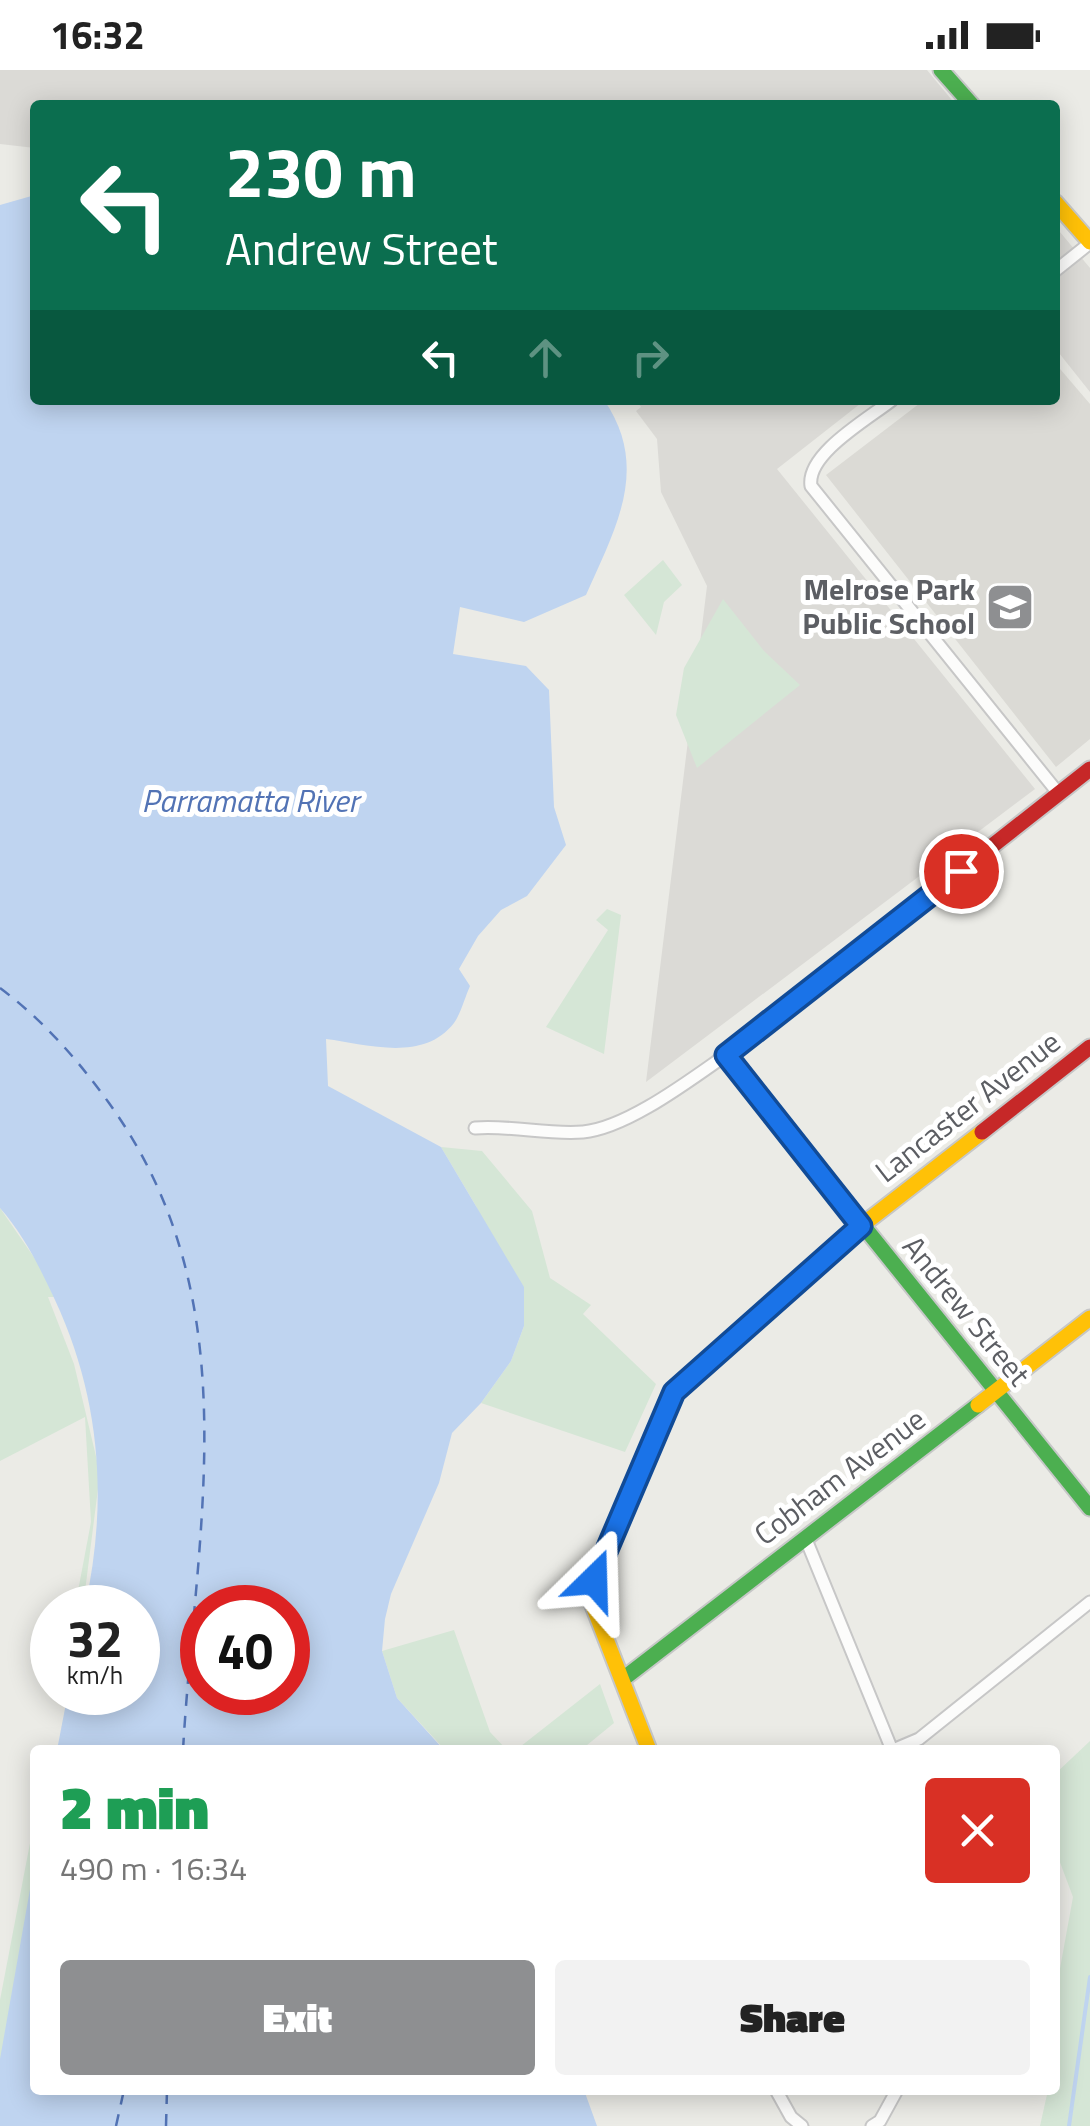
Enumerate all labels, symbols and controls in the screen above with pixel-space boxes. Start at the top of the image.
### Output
text: 16:32 [50,6,145,64]
text: 230 m [225,118,417,224]
icon: left [60,140,190,270]
text: Andrew Street [225,214,498,282]
icon: left [413,330,468,385]
icon: ahead [518,330,573,385]
icon: right [623,330,678,385]
place label: Melrose Park Public School [802,566,976,646]
school or university icon: Melrose Park Public School [984,581,1036,633]
water label: Parramatta River [141,776,362,824]
pin [919,829,1004,914]
icon: arrive [934,844,989,899]
street label: Lancaster Avenue [865,1019,1070,1193]
street label: Andrew Street [892,1225,1042,1396]
street label: Cobham Avenue [744,1396,935,1556]
position arrow [542,1528,646,1632]
speed limit sign: 40 [180,1585,310,1715]
text: 32 [67,1600,123,1676]
text: km/h [67,1656,123,1694]
text: 2 min [60,1761,209,1852]
button: close [925,1778,1030,1883]
text: 490 m · 16:34 [60,1844,247,1892]
button: Exit [60,1960,535,2075]
button: Share [555,1960,1030,2075]

